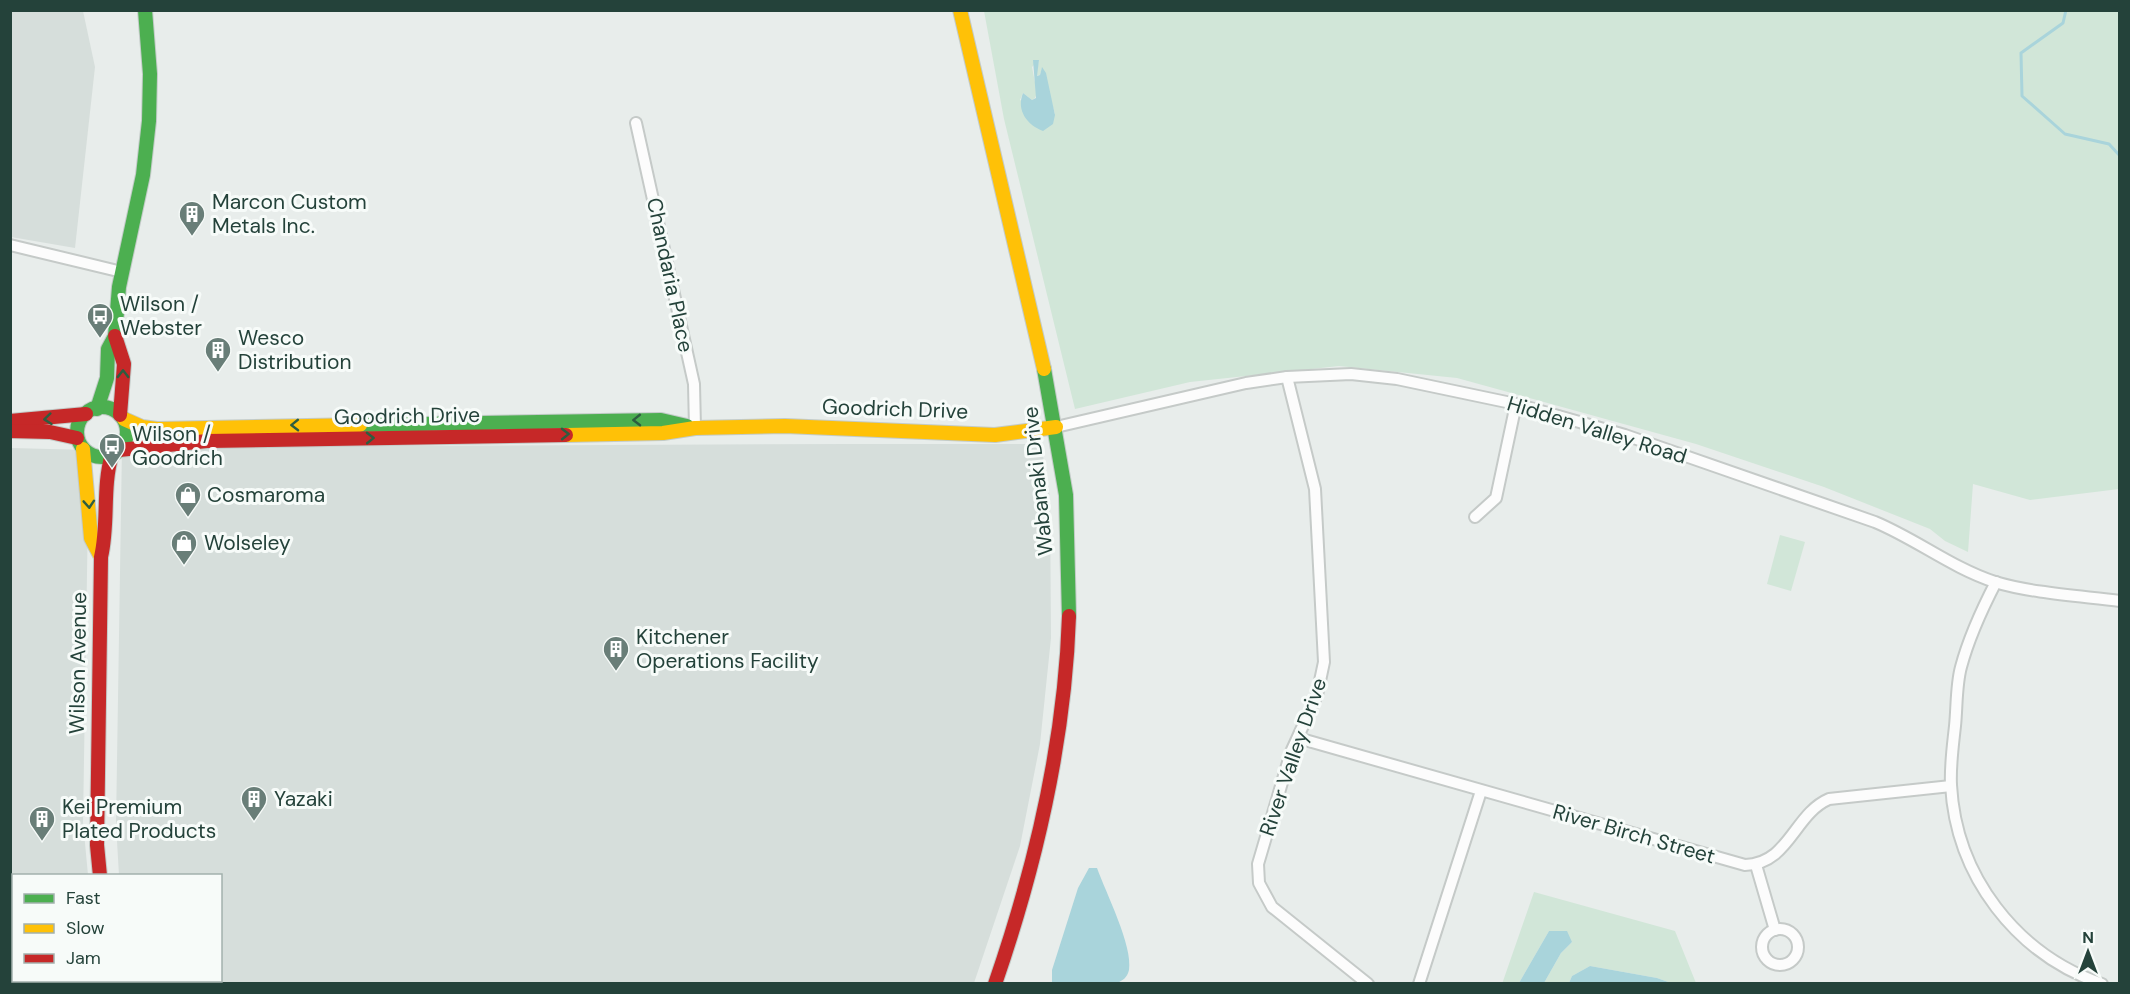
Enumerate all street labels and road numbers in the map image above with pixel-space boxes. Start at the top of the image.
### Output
street label: Chandaria Place [640,195,700,355]
street label: Hidden Valley Road [1504,389,1690,471]
street label: Goodrich Drive [821,392,969,426]
street label: Goodrich Drive [334,401,480,431]
street label: Wabanaki Drive [1016,405,1060,557]
street label: Wilson Avenue [63,592,93,734]
street label: River Valley Drive [1253,674,1333,840]
street label: River Birch Street [1550,797,1718,871]

